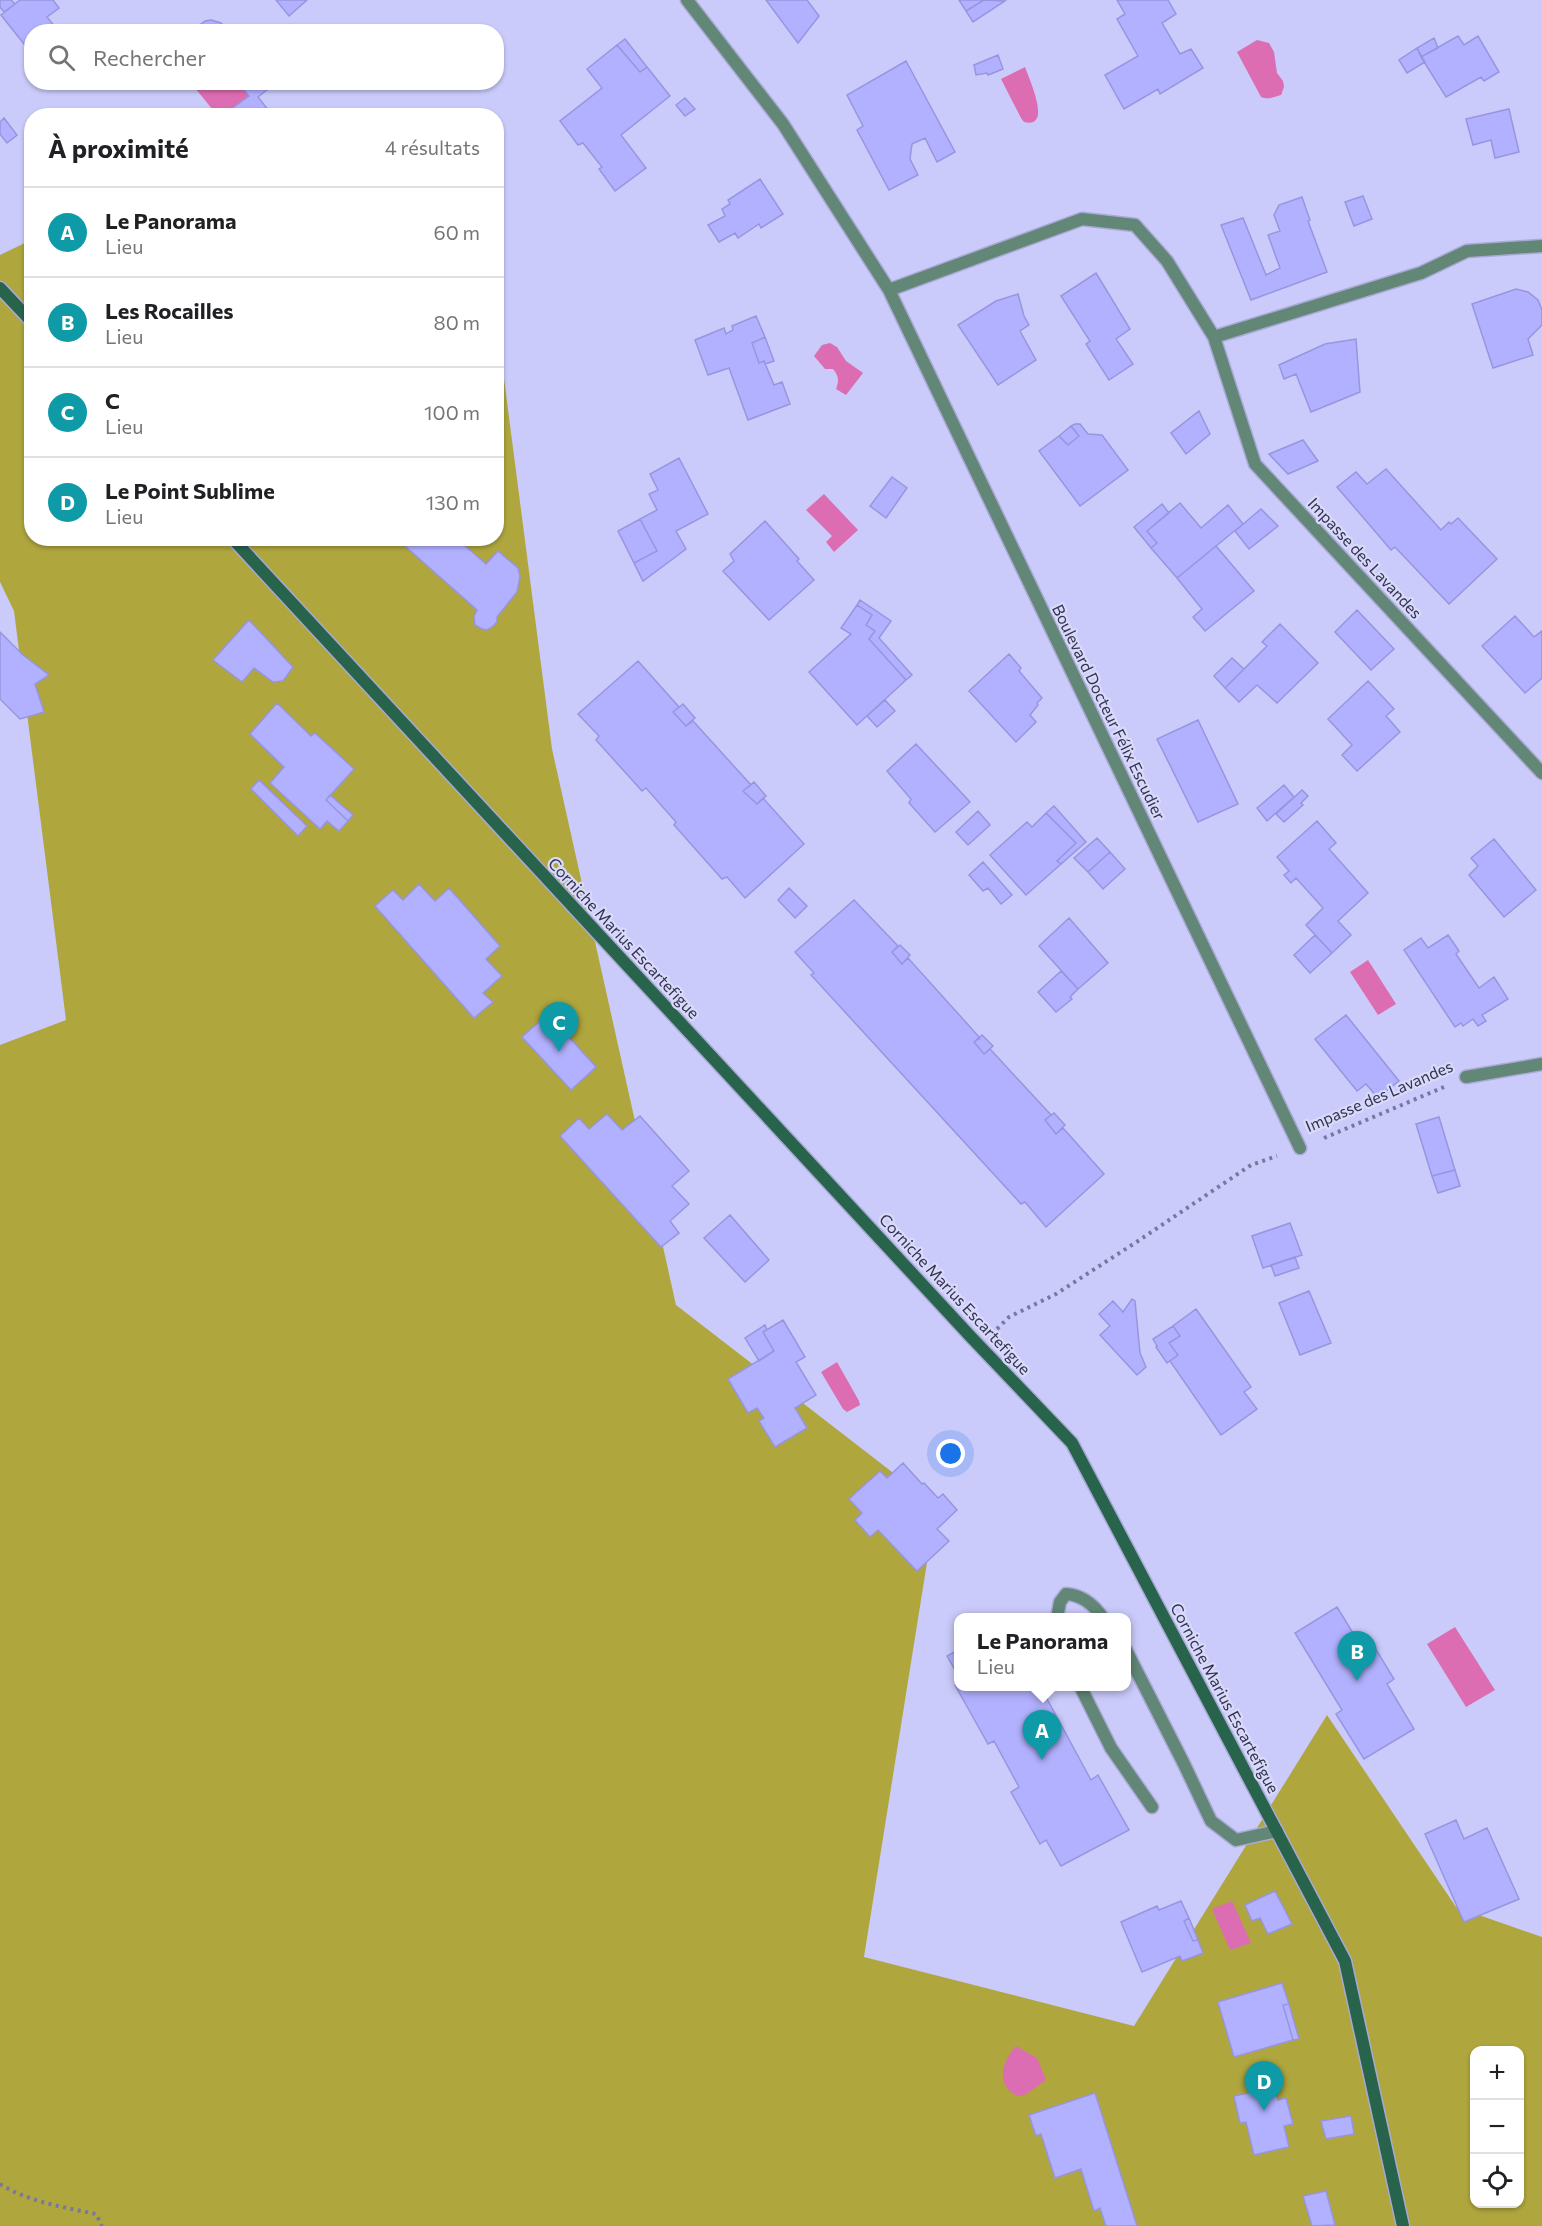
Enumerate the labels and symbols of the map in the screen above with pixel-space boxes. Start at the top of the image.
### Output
street label: Impasse des Lavandes [1304,493,1426,622]
street label: Boulevard Docteur Félix Escudier [1049,601,1170,823]
street label: Corniche Marius Escartefigue [544,854,704,1022]
pin: C [540,1002,578,1052]
street label: Impasse des Lavandes [1302,1056,1455,1135]
street label: Corniche Marius Escartefigue [876,1209,1035,1378]
your location [936,1439,965,1468]
street label: Corniche Marius Escartefigue [1167,1599,1284,1796]
pin: B [1338,1632,1376,1681]
pin: A [1022,1710,1062,1760]
pin: D [1244,2062,1284,2111]

